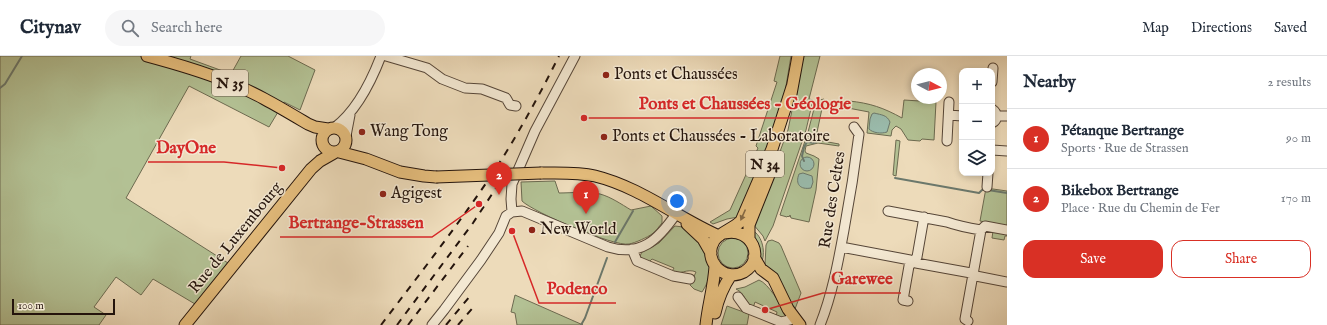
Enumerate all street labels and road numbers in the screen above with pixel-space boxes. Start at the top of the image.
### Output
road number: N 35 [212,70,248,96]
street label: Rue des Celtes [815,150,851,250]
road number: N 34 [746,151,784,177]
street label: Rue de Luxembourg [185,178,287,298]

